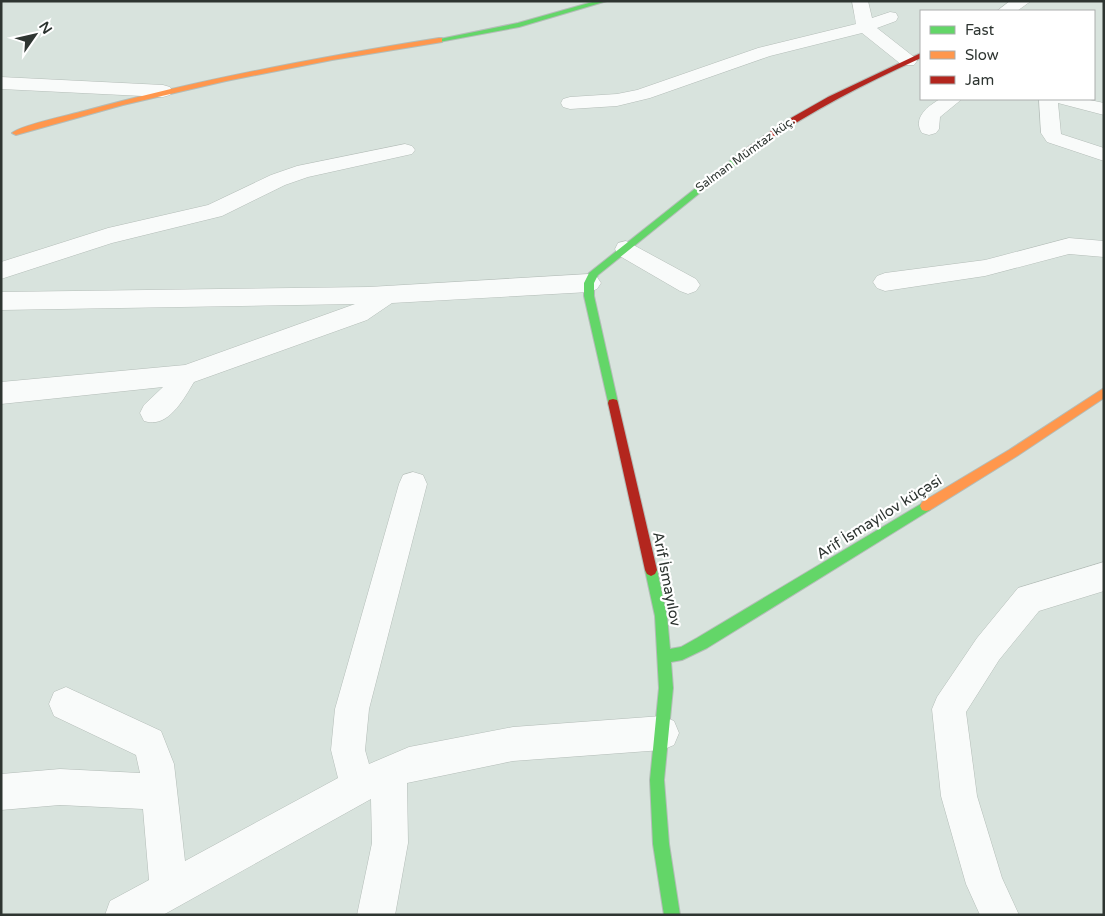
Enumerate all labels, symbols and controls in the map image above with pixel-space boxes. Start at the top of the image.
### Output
north arrow [10,10,60,60]
legend [920,10,1095,100]
text: N [35,19,56,37]
text: Fast [965,21,995,39]
text: Slow [965,46,999,64]
text: Jam [965,71,994,89]
street label: Salman Mümtaz küç. [693,113,797,195]
street label: Arif İsmayılov küçəsi [813,471,945,563]
street label: Arif İsmayılov [649,530,685,628]

